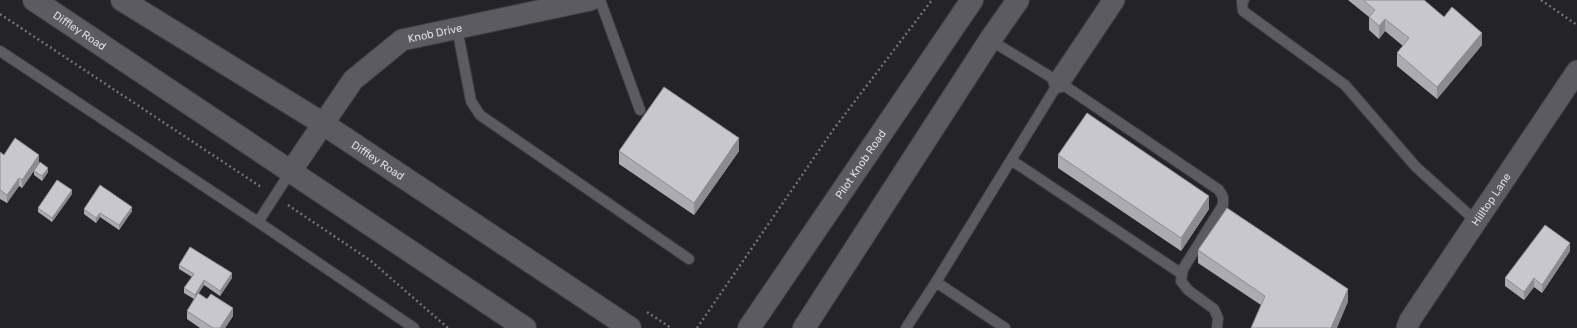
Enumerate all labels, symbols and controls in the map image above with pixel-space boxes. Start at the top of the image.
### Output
street label: Diffley Road [51,8,109,53]
street label: Knob Drive [406,21,463,45]
street label: Pilot Knob Road [832,127,888,201]
street label: Diffley Road [349,138,407,182]
street label: Hilltop Lane [1469,170,1513,228]

